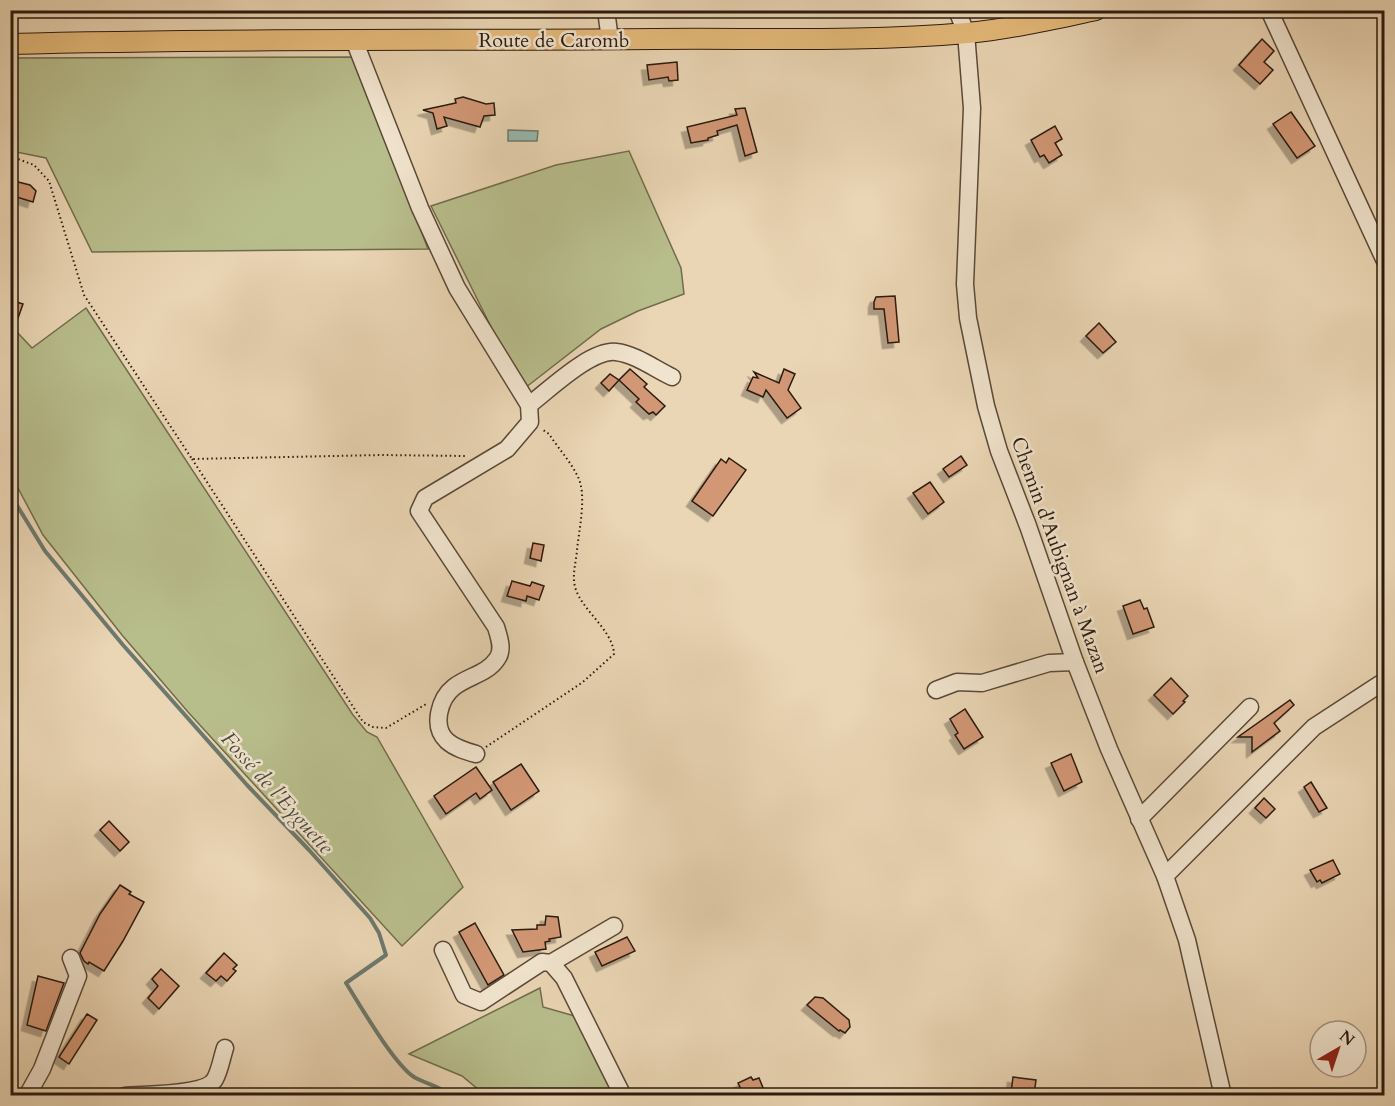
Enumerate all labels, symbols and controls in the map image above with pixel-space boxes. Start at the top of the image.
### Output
street label: Route de Caromb [478,27,630,54]
street label: Chemin d'Aubignan à Mazan [1005,433,1116,678]
water label: Fossé de l'Eyguette [214,726,340,861]
north arrow [1308,1019,1368,1079]
text: N [1334,1025,1359,1051]

